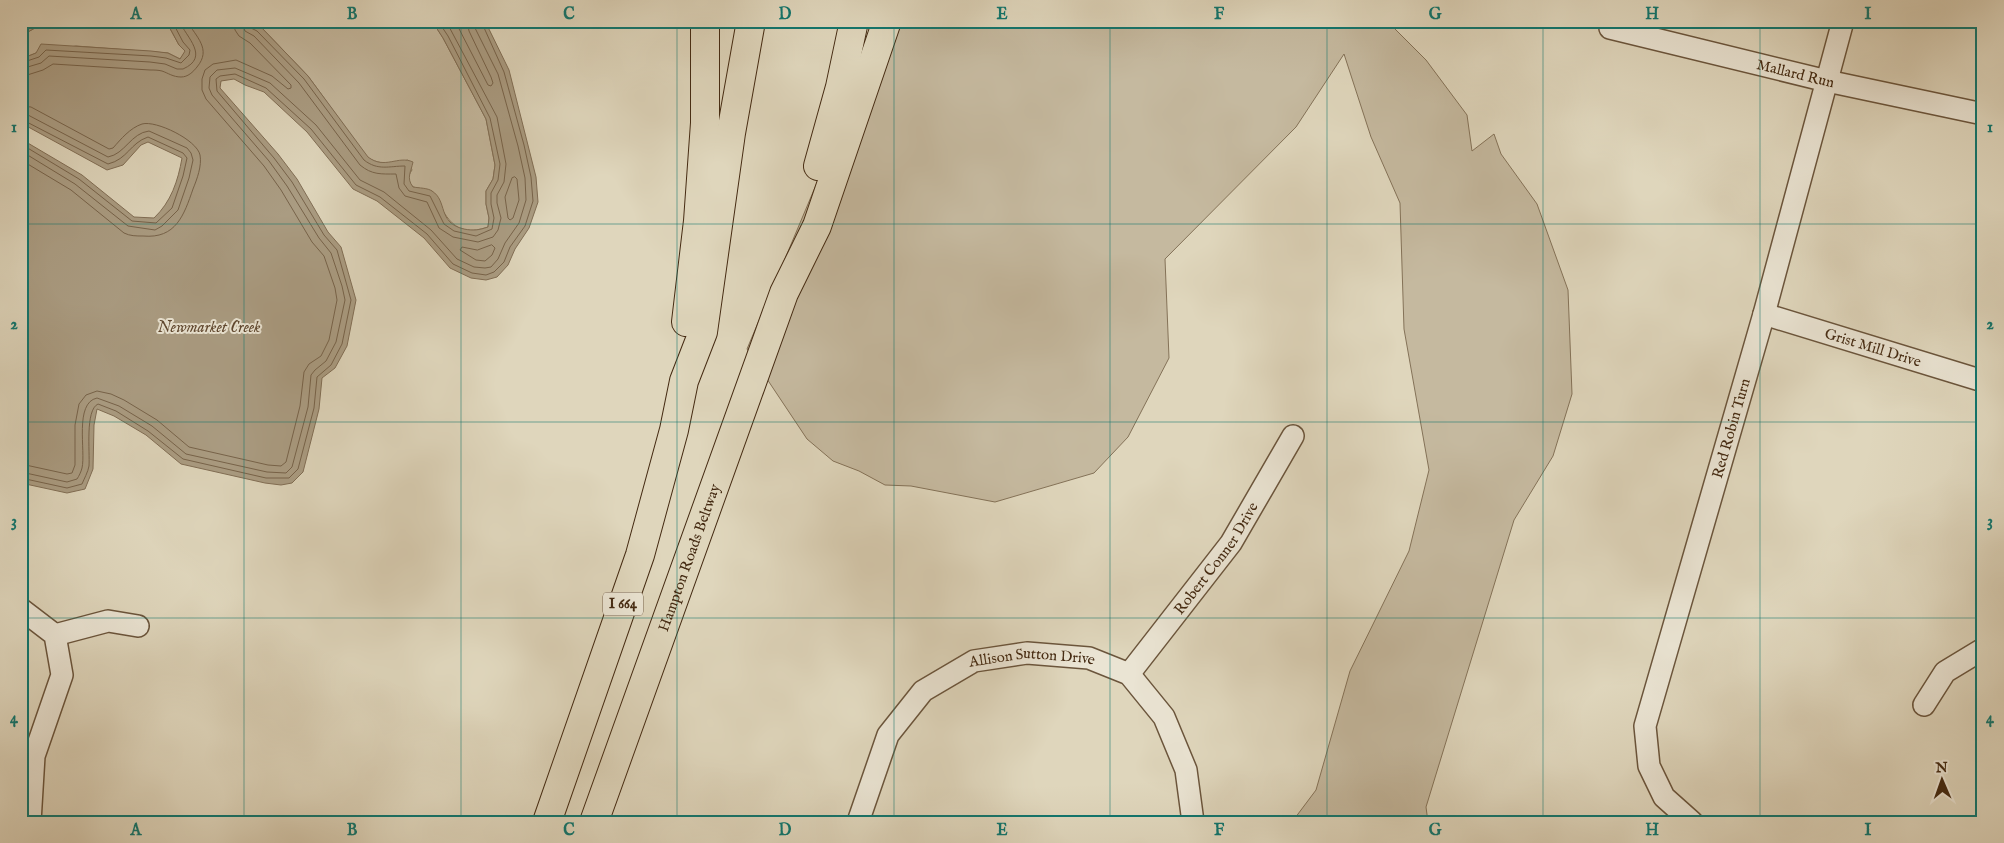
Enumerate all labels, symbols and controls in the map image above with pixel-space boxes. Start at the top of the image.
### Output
text: A [130,5,143,25]
text: B [347,5,358,25]
text: C [563,5,575,25]
text: D [779,5,792,25]
text: E [996,5,1008,25]
text: F [1214,5,1225,25]
text: G [1429,5,1442,25]
text: H [1645,5,1659,25]
text: I [1865,5,1872,25]
street label: Mallard Run [1755,55,1836,92]
text: 1 [11,118,17,138]
text: 1 [1987,118,1993,138]
text: 2 [10,315,18,335]
text: 2 [1986,315,1994,335]
water label: Newmarket Creek [158,318,261,338]
street label: Grist Mill Drive [1823,324,1924,371]
street label: Red Robin Turn [1708,376,1754,481]
street label: Hampton Roads Beltway [654,480,724,634]
street label: Robert Conner Drive [1170,498,1262,618]
text: 3 [11,512,17,532]
text: 3 [1987,512,1993,532]
road number: I 664 [603,592,643,616]
street label: Allison Sutton Drive [967,643,1098,671]
text: 4 [10,709,19,729]
text: 4 [1986,709,1995,729]
north arrow [1916,756,1966,806]
text: N [1934,759,1948,777]
text: A [130,821,143,841]
text: B [347,821,358,841]
text: C [563,821,575,841]
text: D [779,821,792,841]
text: E [996,821,1008,841]
text: F [1214,821,1225,841]
text: G [1429,821,1442,841]
text: H [1645,821,1659,841]
text: I [1865,821,1872,841]

